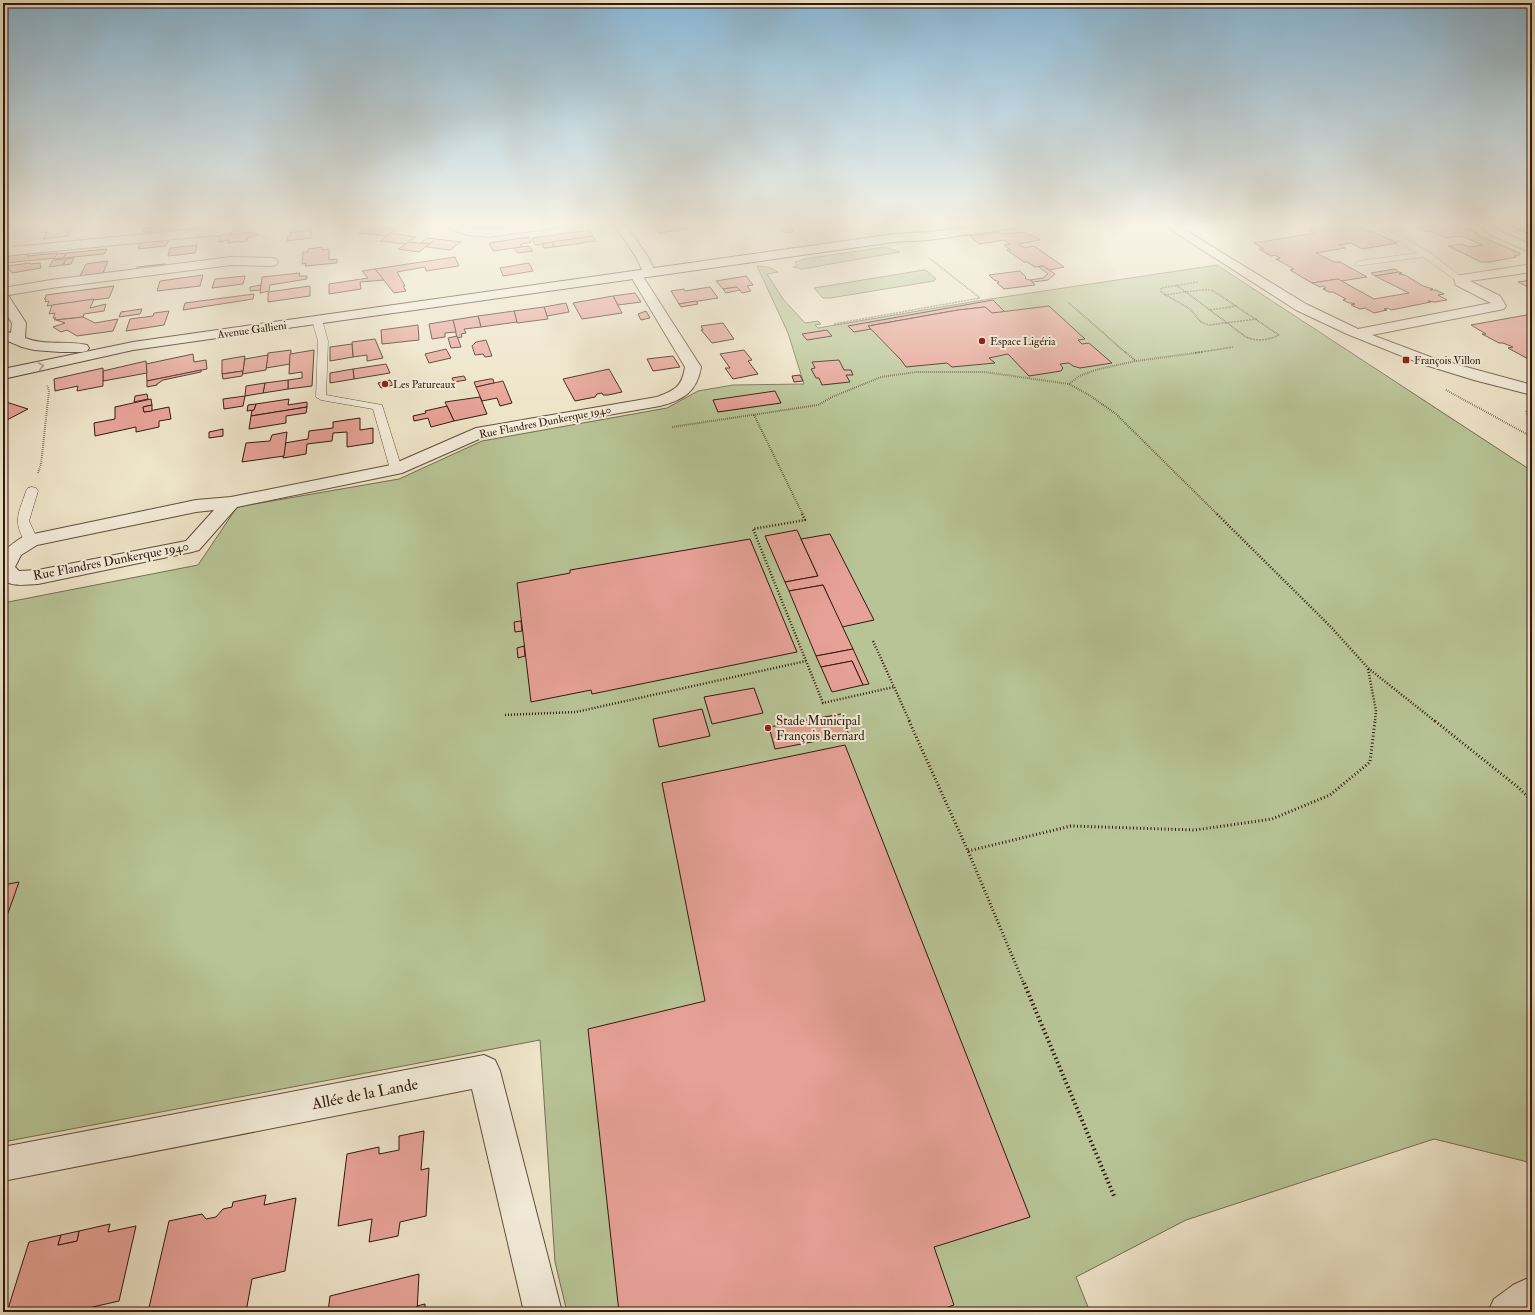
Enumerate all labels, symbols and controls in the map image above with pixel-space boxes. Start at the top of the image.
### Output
street label: Avenue Gallieni [216,319,287,341]
place label: Espace Ligéria [990,335,1056,349]
marker: Espace Ligéria [977,336,987,346]
place label: François Villon [1414,354,1481,367]
marker: François Villon [1401,355,1411,365]
one-way arrow [38,362,44,370]
place label: Les Patureaux [393,378,455,391]
marker: Les Patureaux [380,379,390,389]
street label: Rue Flandres Dunkerque 1940 [478,403,612,441]
street label: Rue Flandres Dunkerque 1940 [32,538,190,584]
place label: Stade Municipal François Bernard [776,713,865,744]
marker: Stade Municipal François Bernard [763,723,773,733]
street label: Allée de la Lande [309,1074,420,1114]

